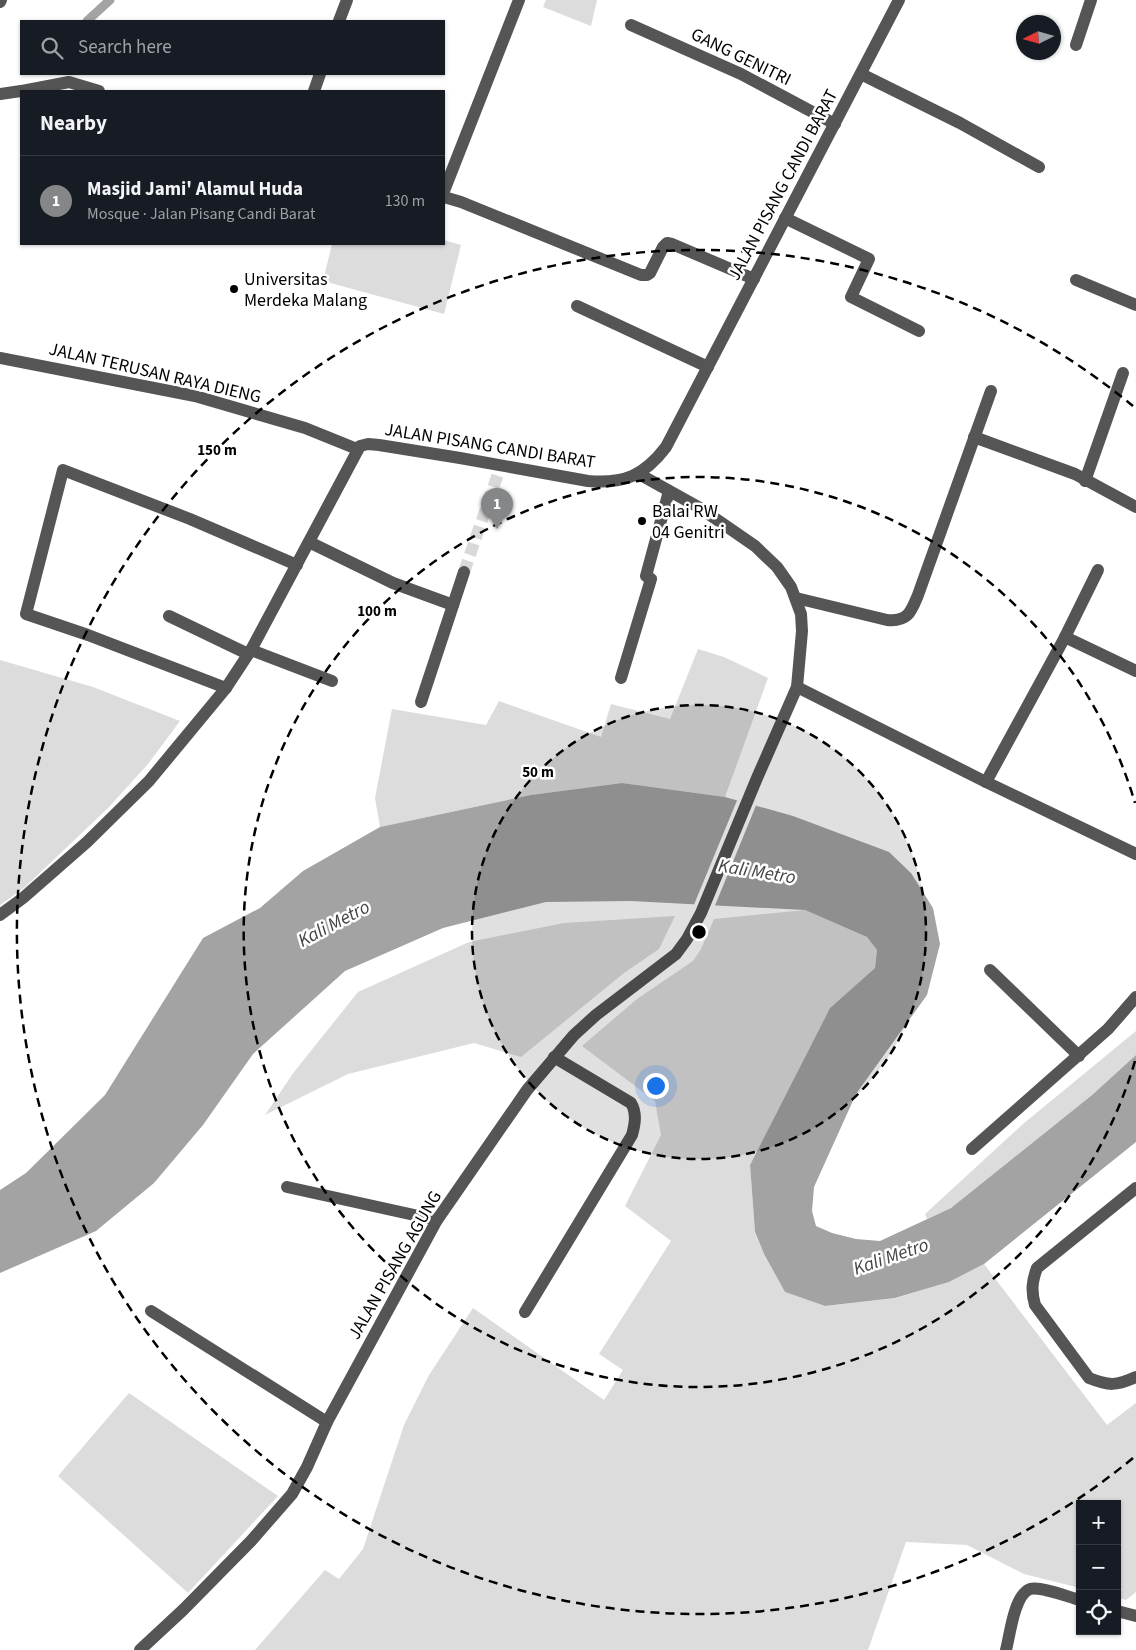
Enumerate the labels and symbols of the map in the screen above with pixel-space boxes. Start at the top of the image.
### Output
north arrow [1016,15,1061,60]
street label: GANG GENITRI [687,22,795,92]
street label: JALAN PISANG CANDI BARAT [722,85,844,285]
place label: Universitas Merdeka Malang [244,267,367,313]
marker: Universitas Merdeka Malang [228,283,240,295]
street label: JALAN TERUSAN RAYA DIENG [46,336,264,410]
street label: JALAN PISANG CANDI BARAT [383,417,597,475]
text: 150 m [197,440,237,461]
pin: 1 [481,488,513,529]
place label: Balai RW 04 Genitri [652,499,725,545]
marker: Balai RW 04 Genitri [636,515,648,527]
text: 100 m [357,601,397,622]
text: 50 m [522,762,554,783]
water label: Kali Metro [716,853,798,891]
water label: Kali Metro [293,894,375,954]
centre of rings [690,923,708,941]
your location [643,1073,669,1099]
street label: JALAN PISANG AGUNG [342,1186,448,1344]
water label: Kali Metro [850,1231,933,1282]

